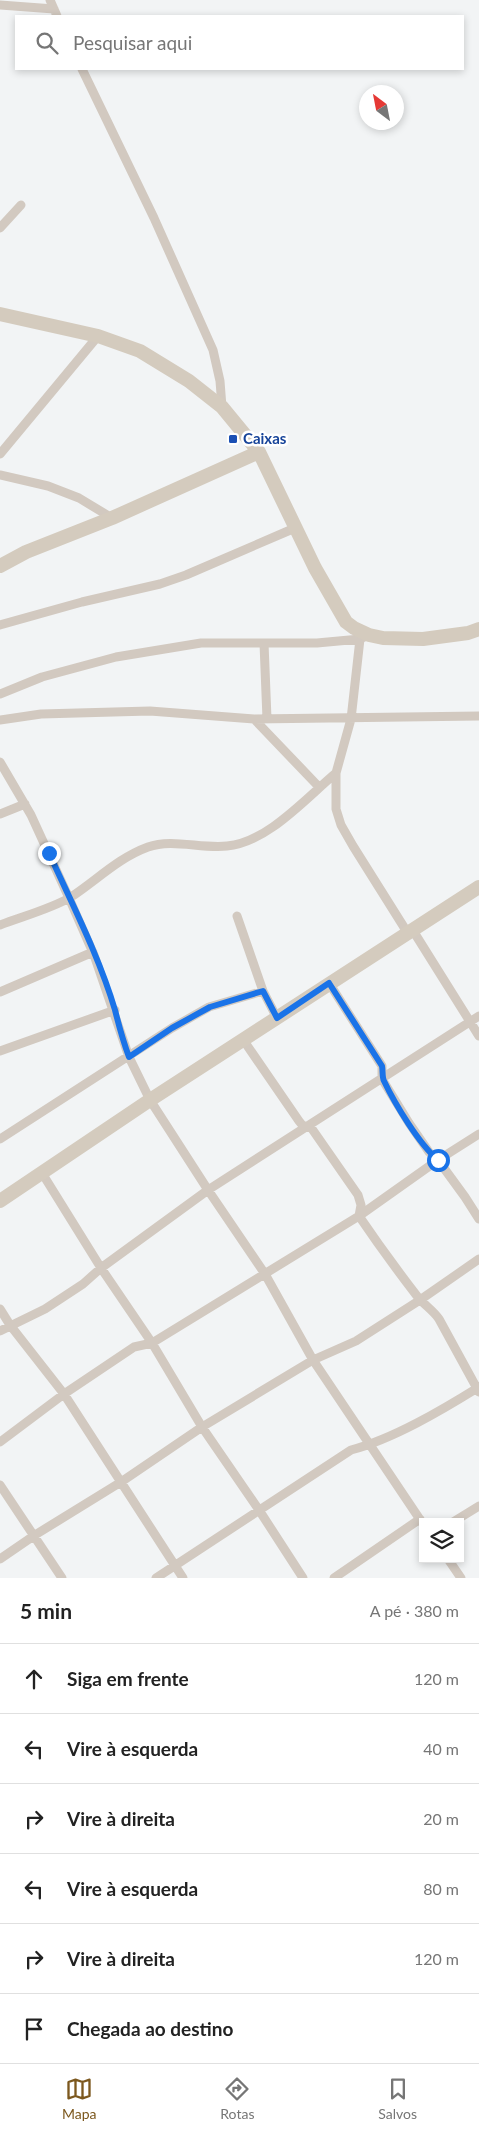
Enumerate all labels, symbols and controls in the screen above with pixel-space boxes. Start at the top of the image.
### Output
search box [15,15,464,70]
icon: search [33,29,61,57]
text: Pesquisar aqui [73,31,192,54]
north arrow [359,85,404,130]
place label: Caixas [243,429,287,447]
marker: Caixas [227,433,239,445]
route end [38,842,61,865]
route start [427,1149,450,1172]
map controls [419,1518,464,1563]
button: layers [419,1518,464,1563]
text: 5 min [20,1598,72,1623]
text: A pé · 380 m [370,1601,459,1620]
icon: ahead [20,1665,48,1693]
text: Siga em frente [67,1667,189,1690]
text: 120 m [414,1669,459,1688]
icon: left [20,1735,48,1763]
text: Vire à esquerda [67,1737,198,1760]
text: 40 m [423,1739,459,1758]
icon: right [20,1805,48,1833]
text: Vire à direita [67,1807,175,1830]
text: 20 m [423,1809,459,1828]
icon: left [20,1875,48,1903]
text: Vire à esquerda [67,1877,198,1900]
text: 80 m [423,1879,459,1898]
icon: right [20,1945,48,1973]
text: Vire à direita [67,1947,175,1970]
text: 120 m [414,1949,459,1968]
icon: arrive [20,2015,48,2043]
text: Chegada ao destino [67,2017,233,2040]
tab: Mapa [62,2075,96,2122]
tab: Rotas [220,2075,254,2122]
tab: Salvos [378,2075,417,2122]

